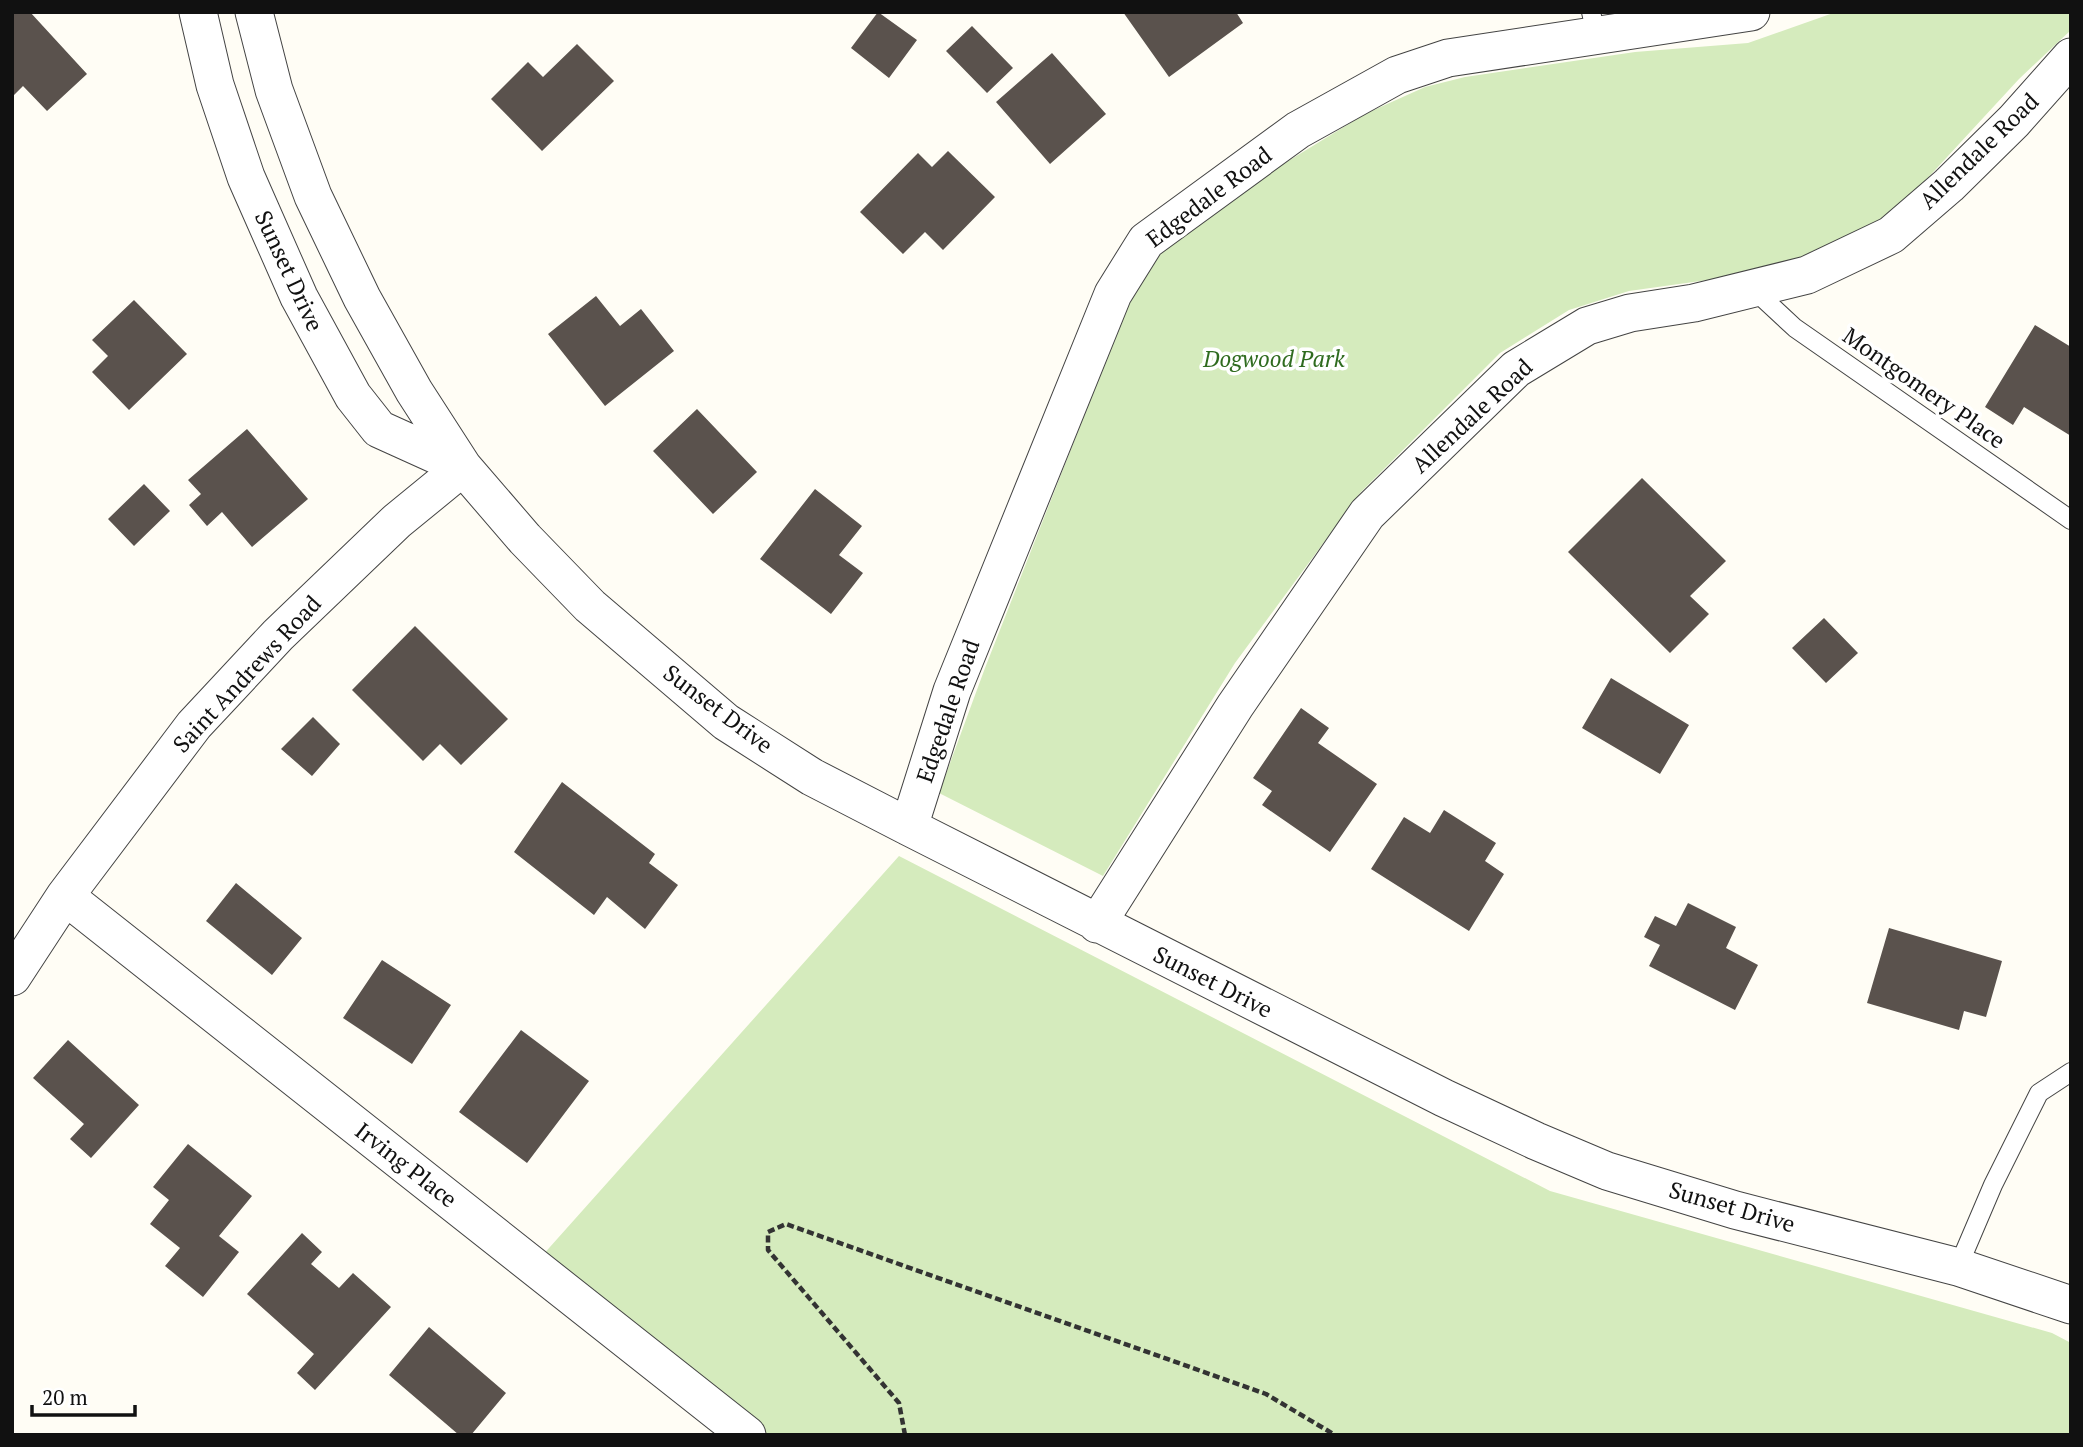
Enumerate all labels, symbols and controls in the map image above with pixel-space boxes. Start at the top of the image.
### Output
street label: Allendale Road [1912,86,2045,215]
street label: Edgedale Road [1140,139,1278,254]
street label: Sunset Drive [248,205,331,336]
street label: Montgomery Place [1837,320,2012,455]
park label: Dogwood Park [1202,343,1346,374]
street label: Allendale Road [1405,351,1539,480]
street label: Saint Andrews Road [166,588,328,759]
street label: Edgedale Road [909,635,987,787]
street label: Sunset Drive [657,657,779,760]
street label: Sunset Drive [1148,938,1278,1025]
street label: Irving Place [349,1115,464,1214]
street label: Sunset Drive [1666,1174,1799,1239]
scale bar [32,1374,135,1418]
text: 20 m [42,1383,88,1411]

